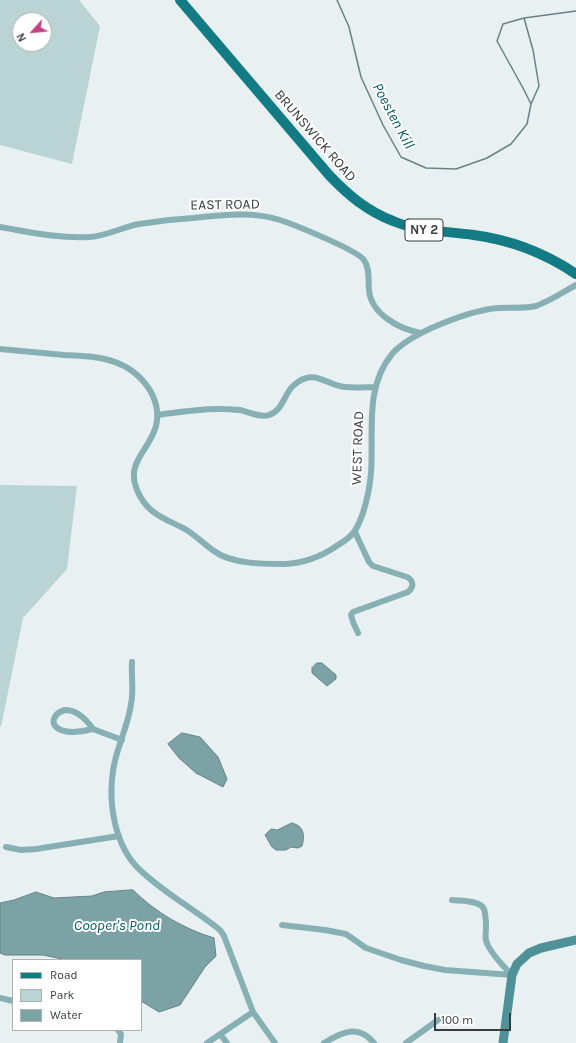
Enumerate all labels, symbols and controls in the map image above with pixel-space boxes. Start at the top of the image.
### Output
north arrow [12,12,52,52]
text: N [14,31,29,44]
water label: Poesten Kill [368,80,418,152]
street label: BRUNSWICK ROAD [271,87,359,185]
street label: EAST ROAD [190,196,260,214]
road number: NY 2 [405,219,443,241]
street label: WEST ROAD [348,411,368,485]
water label: Cooper's Pond [74,917,160,935]
legend [12,959,142,1031]
text: Road [50,968,78,982]
text: Park [50,988,74,1002]
scale bar [436,1005,513,1031]
text: Water [50,1008,82,1022]
text: 100 m [441,1013,473,1027]

